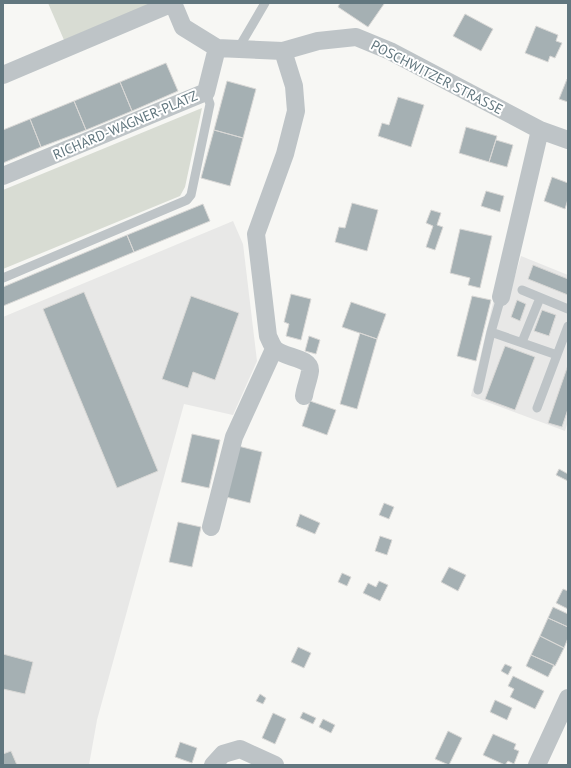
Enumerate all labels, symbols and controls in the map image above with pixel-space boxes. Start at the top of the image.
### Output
street label: POSCHWITZER STRASSE [368,36,506,118]
street label: RICHARD-WAGNER-PLATZ [50,86,200,164]

